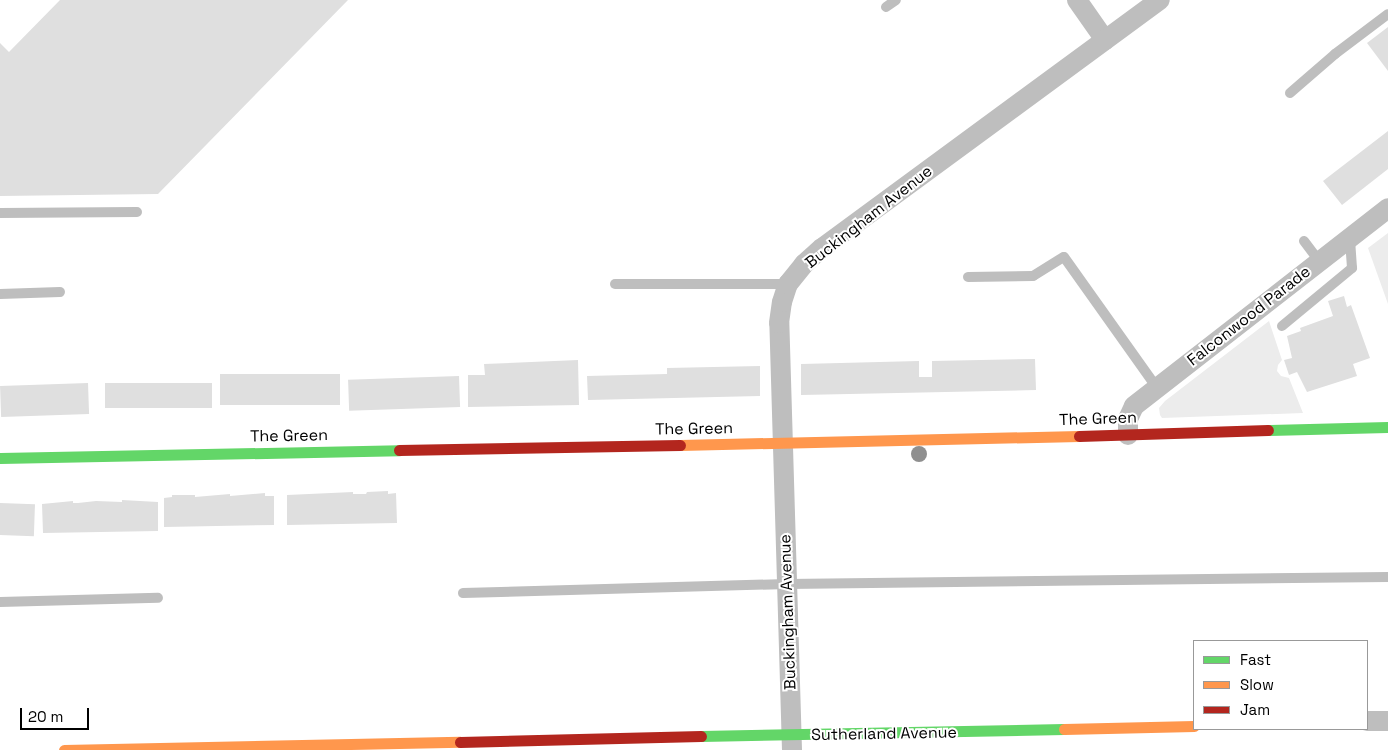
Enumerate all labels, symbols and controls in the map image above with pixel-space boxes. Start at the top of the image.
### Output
street label: Buckingham Avenue [802,161,936,273]
street label: Falconwood Parade [1184,262,1314,370]
street label: The Green [1059,408,1137,430]
street label: The Green [655,419,733,439]
street label: The Green [250,426,328,446]
street label: Buckingham Avenue [776,534,800,690]
legend [1193,640,1368,730]
text: Fast [1240,650,1271,669]
text: Slow [1240,675,1274,694]
scale bar [22,698,91,730]
text: Jam [1240,700,1270,719]
text: 20 m [28,707,63,726]
street label: Sutherland Avenue [811,723,957,745]

